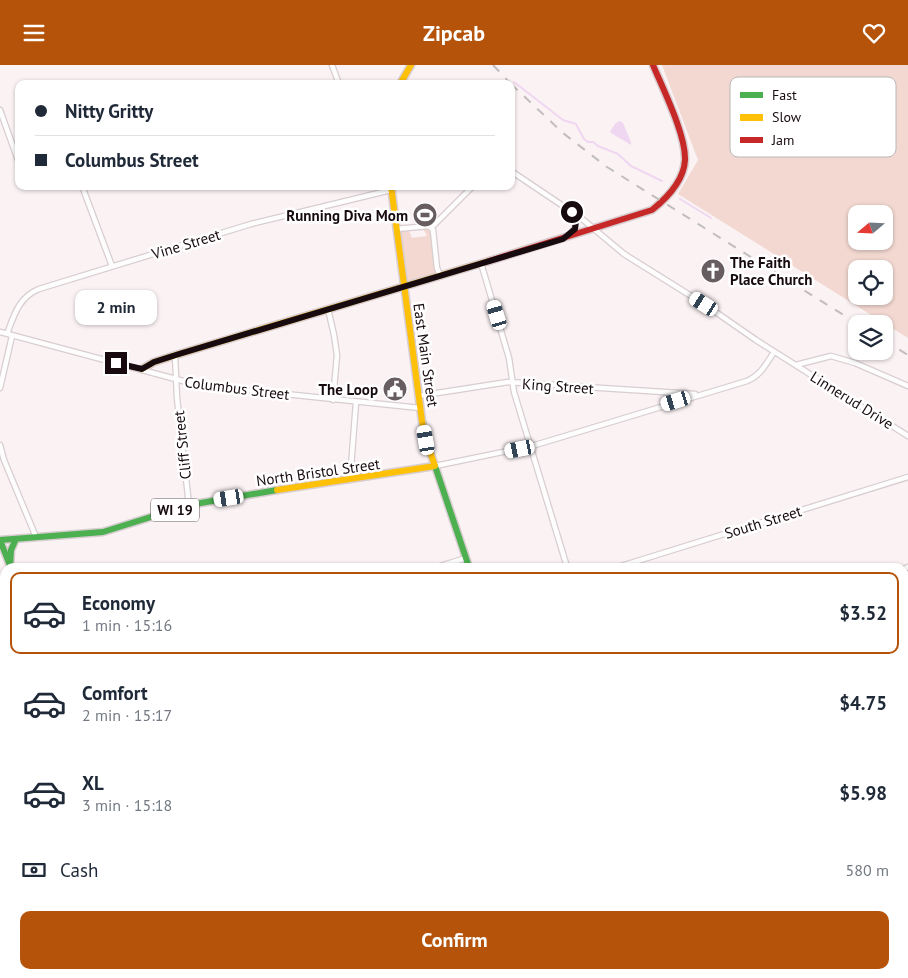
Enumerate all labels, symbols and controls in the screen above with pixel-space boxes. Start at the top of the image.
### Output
icon: menu [20,19,48,47]
text: Zipcab [423,19,485,47]
icon: heart [860,19,888,47]
legend [730,77,896,157]
text: Fast [772,86,797,104]
text: Nitty Gritty [65,99,153,123]
text: Slow [772,108,802,126]
text: Jam [771,131,794,149]
text: Columbus Street [65,148,199,172]
route start [561,201,583,223]
sports icon: Running Diva Mom [412,202,438,228]
north arrow [848,205,892,250]
map controls [848,205,893,360]
place label: Running Diva Mom [286,206,408,225]
street label: Vine Street [148,225,223,264]
place label: The Faith Place Church [730,253,812,289]
church icon: The Faith Place Church [700,258,726,284]
button: locate [848,260,893,305]
car [687,290,720,318]
callout: 2 min [75,291,157,325]
text: 2 min [96,297,136,317]
car [485,298,508,332]
street label: East Main Street [409,302,443,408]
button: layers [848,315,893,360]
route end [105,352,127,374]
street label: Linnerud Drive [807,367,897,433]
street label: Columbus Street [183,372,291,404]
street label: King Street [522,374,594,398]
public building icon: The Loop [382,376,408,402]
place label: The Loop [318,380,378,399]
car [659,389,692,413]
street label: Cliff Street [169,410,195,480]
car [416,424,435,456]
car [503,439,536,459]
street label: North Bristol Street [255,454,381,490]
car [213,488,244,508]
road number: WI 19 [151,499,199,521]
street label: South Street [722,501,804,543]
icon: car [22,591,67,636]
text: Economy [82,591,155,615]
text: $3.52 [839,601,887,625]
text: 1 min · 15:16 [82,615,172,635]
icon: car [22,681,67,726]
text: Comfort [82,681,148,705]
text: $4.75 [839,691,887,715]
text: 2 min · 15:17 [82,705,172,725]
icon: car [22,771,67,816]
text: XL [82,771,104,795]
text: $5.98 [839,781,887,805]
text: 3 min · 15:18 [82,795,172,815]
icon: cash [20,856,48,884]
text: Cash [60,858,98,882]
text: 580 m [846,860,889,880]
button: Confirm [20,911,889,969]

